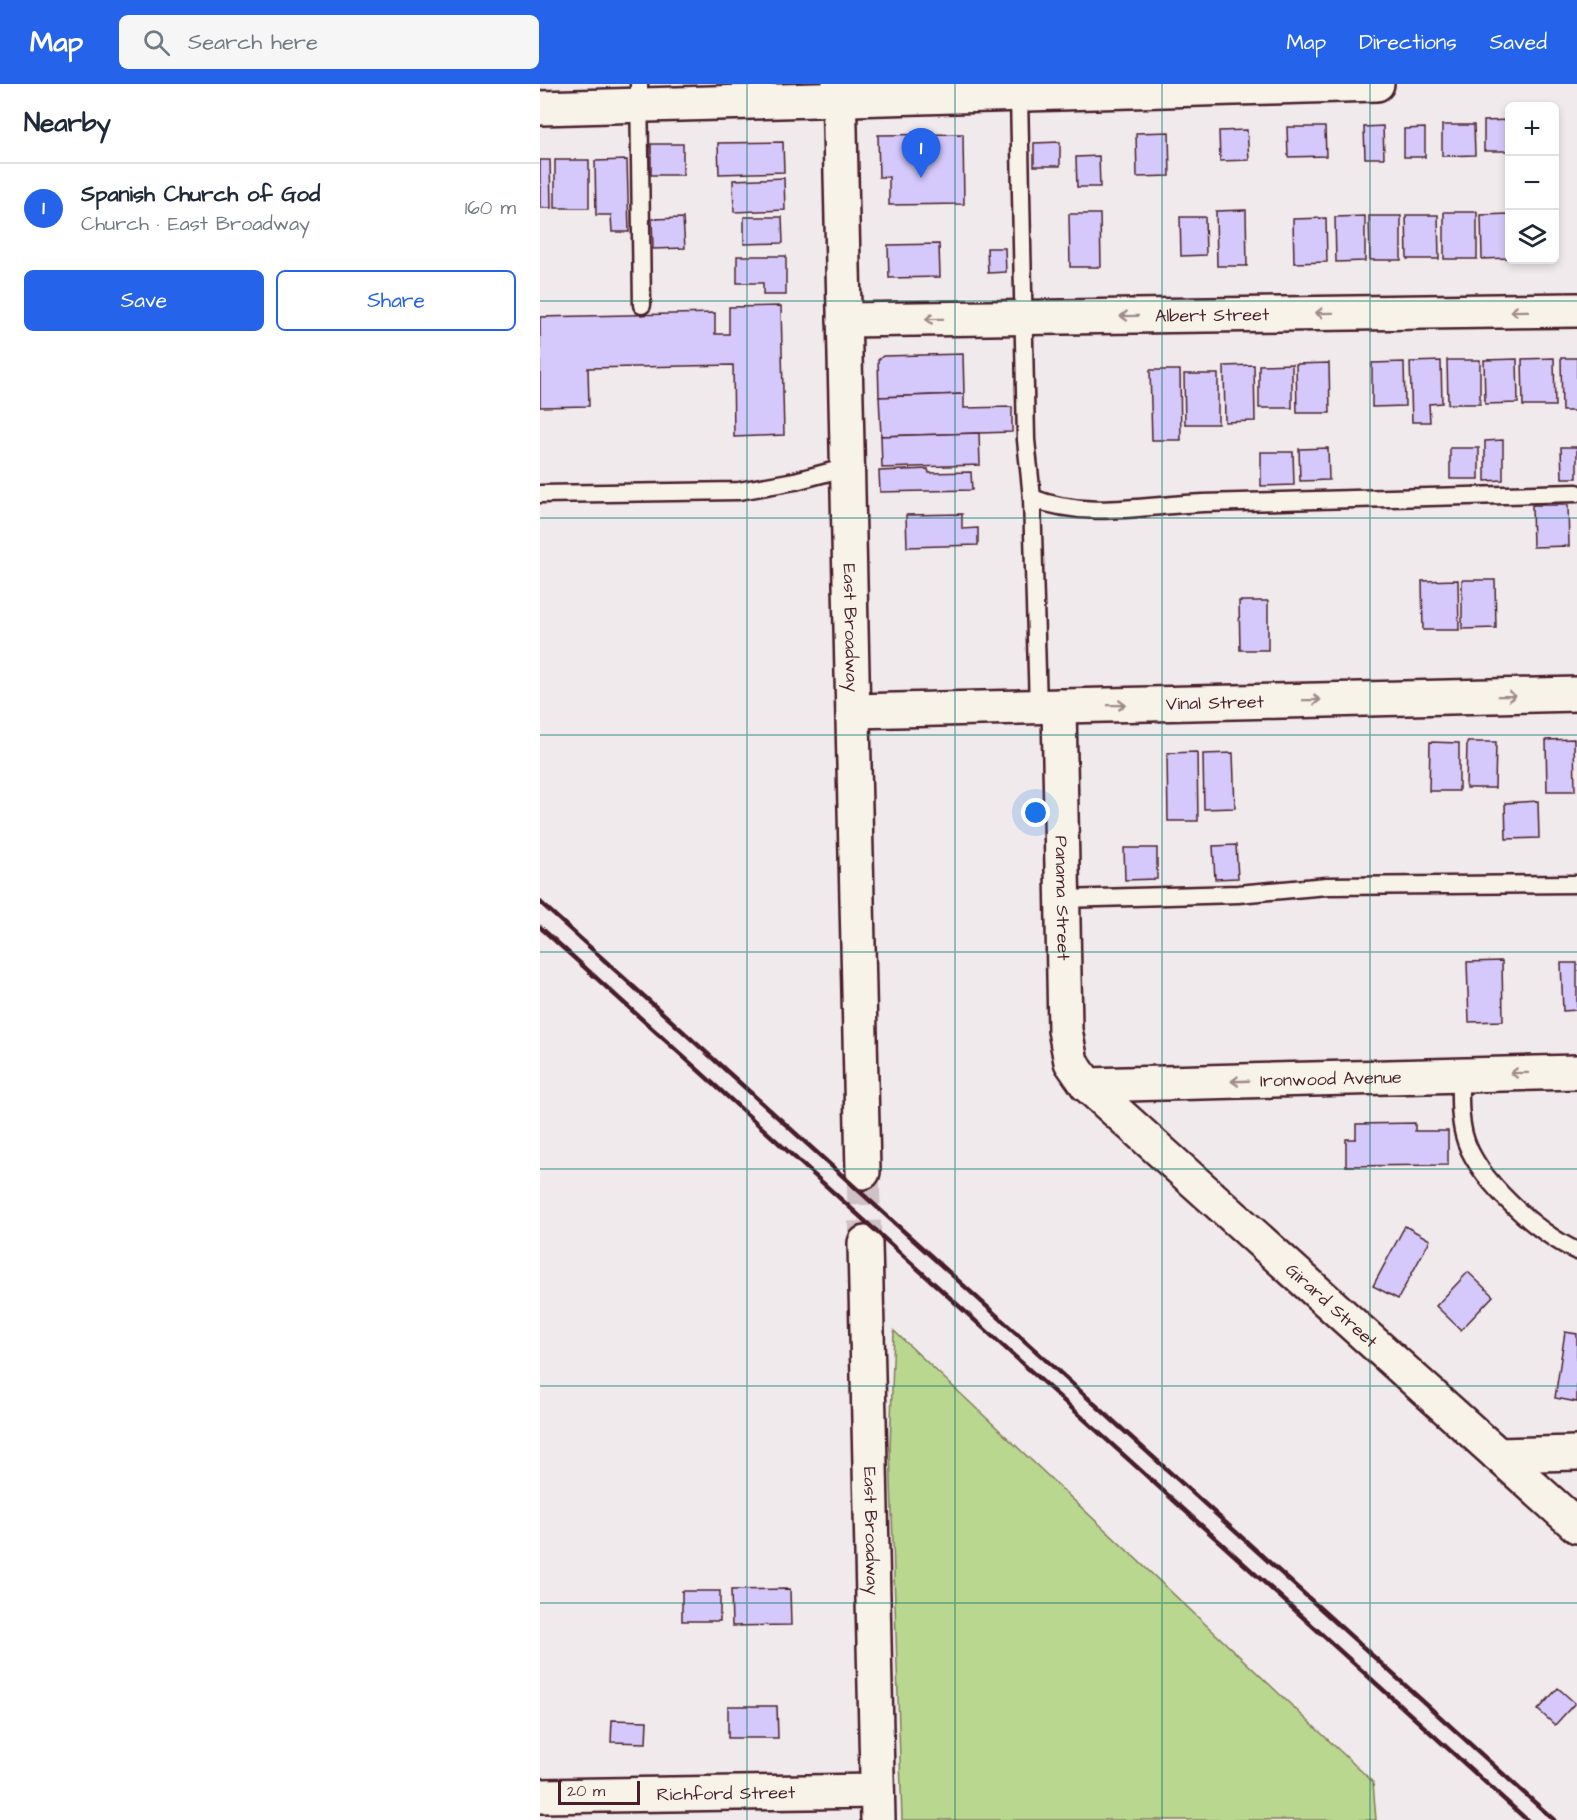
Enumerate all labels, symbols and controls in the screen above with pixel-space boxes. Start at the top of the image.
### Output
search box [119,15,539,69]
text: Map [30,23,83,62]
icon: search [140,26,173,59]
text: Search here [188,27,318,58]
text: Map [1286,28,1326,57]
text: Directions [1359,28,1457,57]
text: Saved [1490,28,1547,57]
map controls [1505,102,1559,264]
button: + [1505,102,1559,156]
text: Nearby [24,105,111,141]
pin: 1 [902,128,940,178]
button: − [1505,156,1559,210]
text: Spanish Church of God [81,179,320,210]
text: 1 [42,194,45,222]
text: 160 m [465,194,516,222]
text: Church · East Broadway [81,210,310,238]
button: layers [1505,210,1559,264]
button: Save [24,270,264,331]
button: Share [276,270,516,331]
street label: Albert Street [1155,302,1270,328]
one-way arrow [1509,305,1529,316]
one-way arrow [1314,307,1334,319]
one-way arrow [1119,310,1139,322]
one-way arrow [924,313,944,324]
street label: East Broadway [837,563,865,692]
street label: Vinal Street [1166,689,1265,716]
one-way arrow [1497,690,1517,702]
one-way arrow [1302,695,1322,706]
one-way arrow [1107,699,1127,711]
your location [1021,798,1050,827]
street label: Panama Street [1049,835,1076,961]
street label: Ironwood Avenue [1260,1064,1402,1093]
one-way arrow [1509,1068,1529,1079]
one-way arrow [1230,1075,1250,1087]
street label: Girard Street [1280,1257,1384,1354]
street label: East Broadway [858,1467,885,1595]
scale bar [558,1778,640,1806]
text: 20 m [567,1780,605,1802]
street label: Richford Street [656,1780,796,1807]

